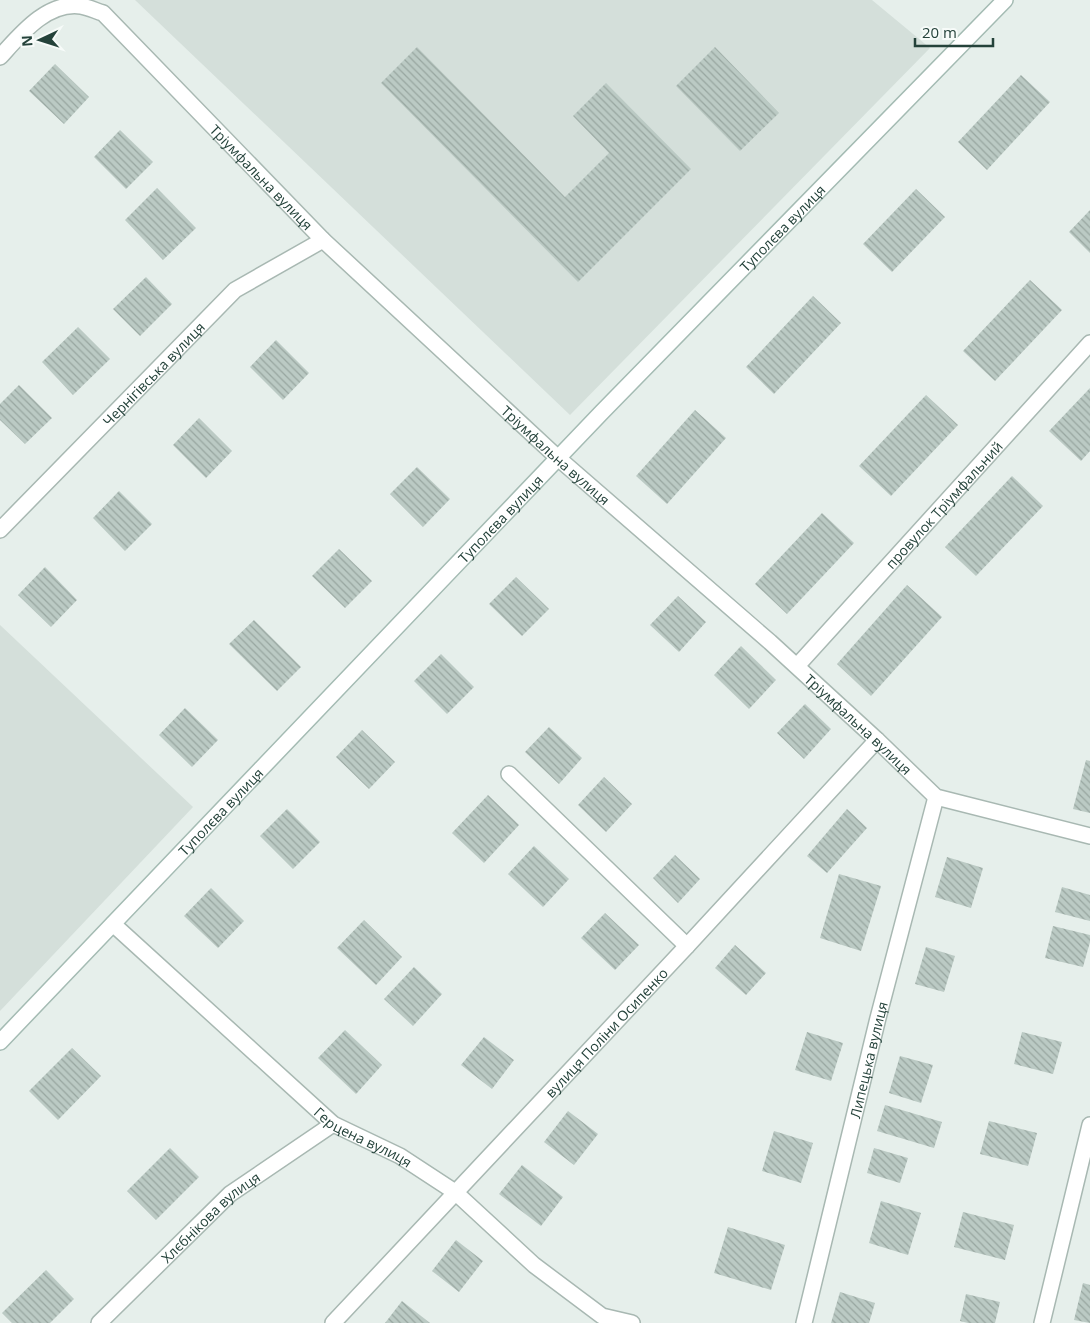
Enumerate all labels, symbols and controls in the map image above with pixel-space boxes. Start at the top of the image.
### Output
north arrow [15,15,65,65]
scale bar [915,15,992,47]
text: 20 m [922,22,957,42]
text: N [17,35,36,47]
street label: Тріумфальна вулиця [206,120,317,234]
street label: Туполєва вулиця [735,180,829,275]
street label: Чернігівська вулиця [98,317,208,430]
street label: Тріумфальна вулиця [498,401,614,509]
street label: провулок Тріумфальний [881,437,1006,572]
street label: Туполєва вулиця [454,471,547,567]
street label: Тріумфальна вулиця [801,669,916,779]
street label: Туполєва вулиця [174,763,267,859]
street label: вулиця Поліни Осипенко [541,963,672,1101]
street label: Липецька вулиця [845,999,891,1120]
street label: Герцена вулиця [310,1102,416,1171]
street label: Хлєбнікова вулиця [157,1167,263,1266]

